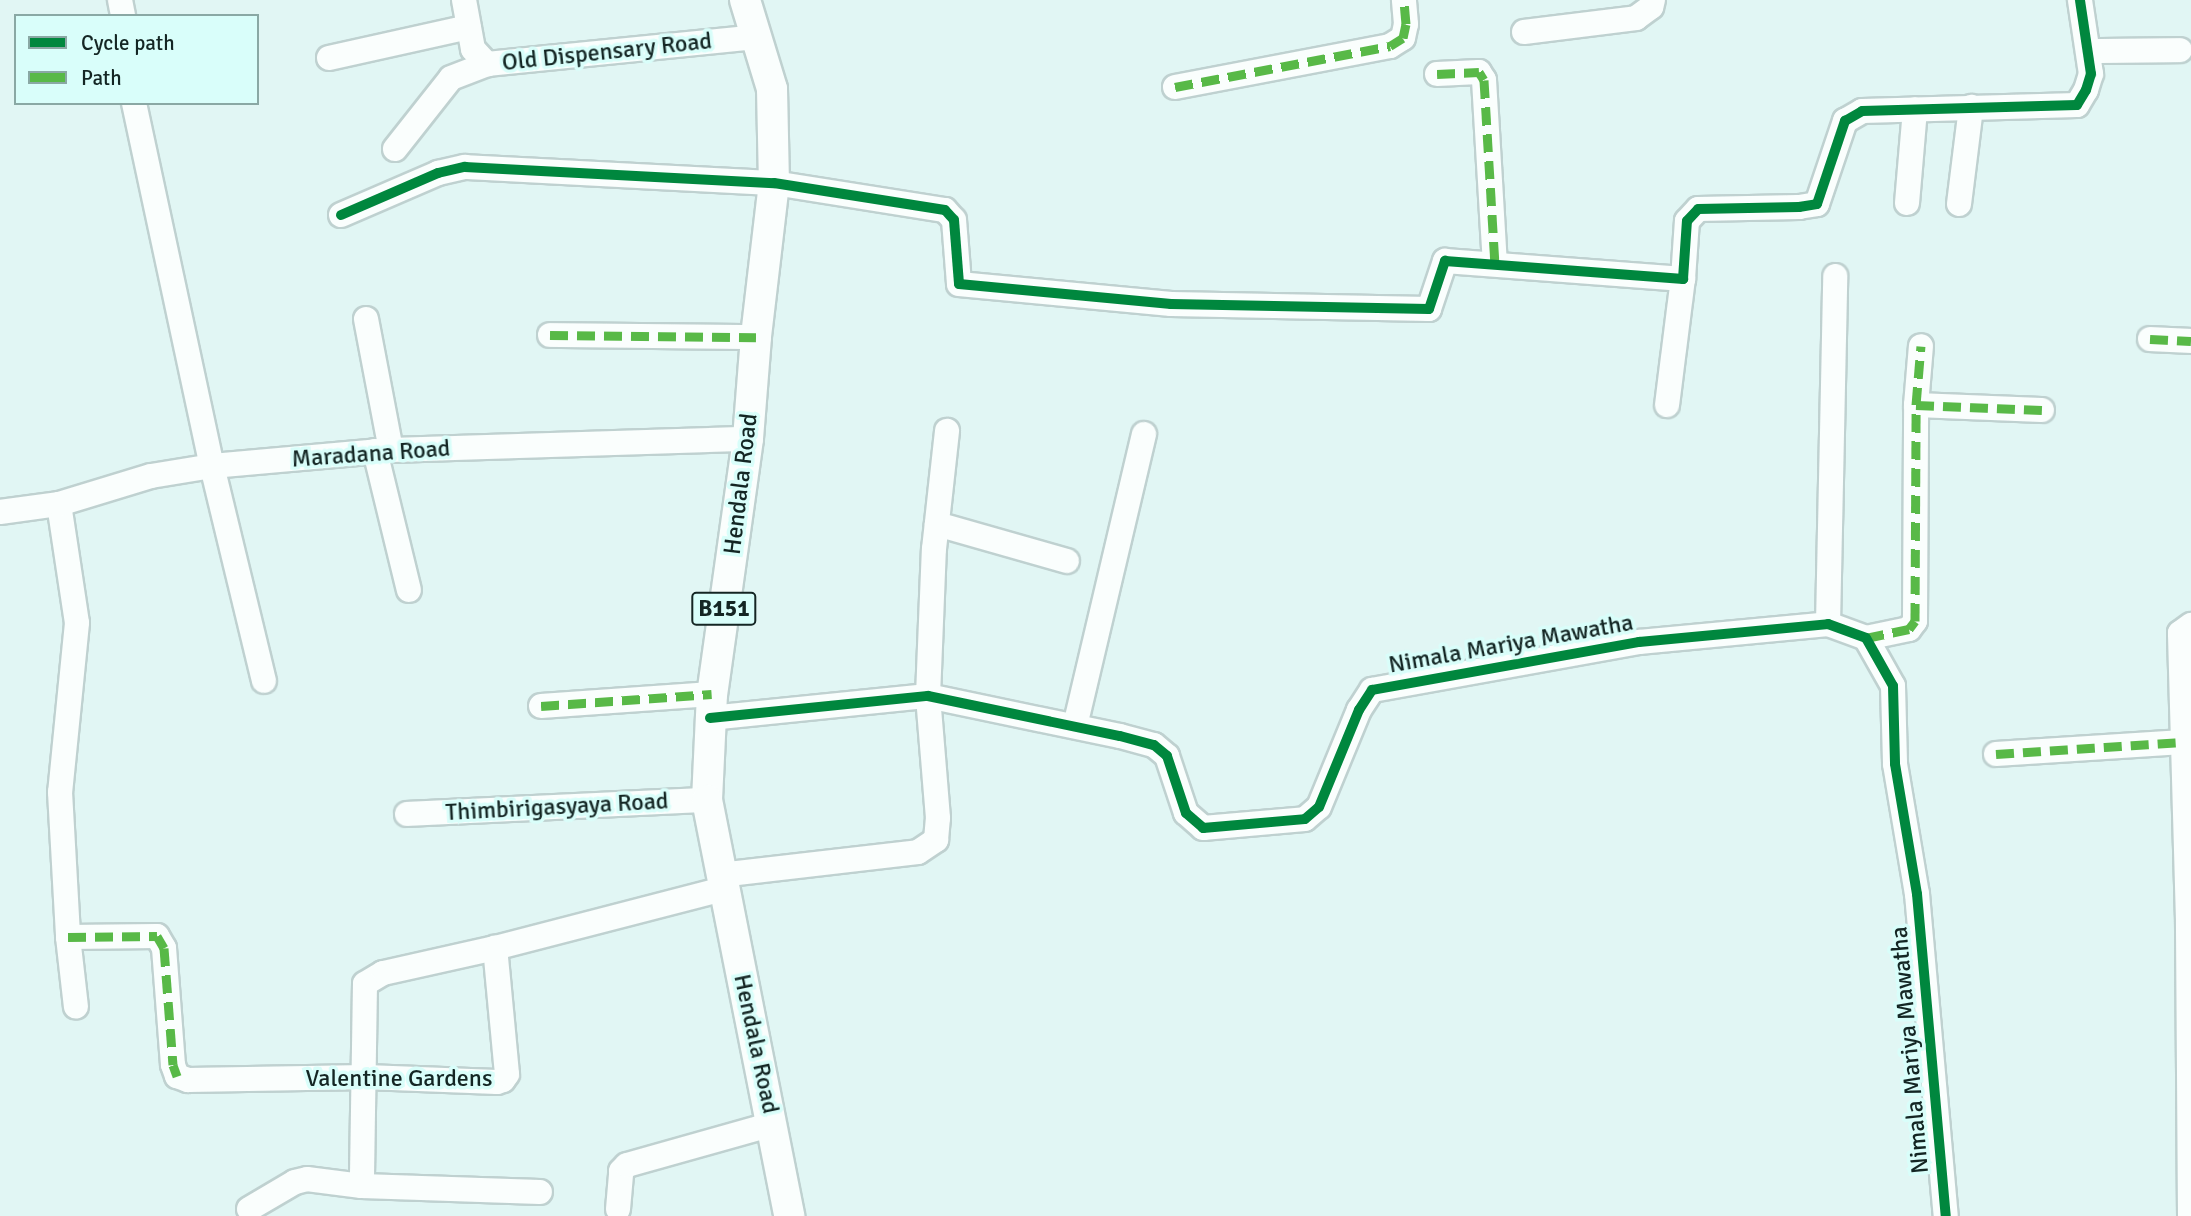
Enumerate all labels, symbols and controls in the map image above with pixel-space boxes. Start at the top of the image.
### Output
legend [14,14,259,105]
street label: Old Dispensary Road [501,27,713,77]
text: Cycle path [81,30,175,56]
text: Path [81,65,122,91]
street label: Hendala Road [718,412,764,556]
street label: Maradana Road [291,434,451,474]
road number: B151 [691,590,757,628]
street label: Nimala Mariya Mawatha [1386,608,1636,680]
street label: Thimbirigasyaya Road [445,787,669,827]
street label: Nimala Mariya Mawatha [1885,925,1935,1175]
street label: Hendala Road [727,972,785,1116]
street label: Valentine Gardens [306,1065,492,1093]

